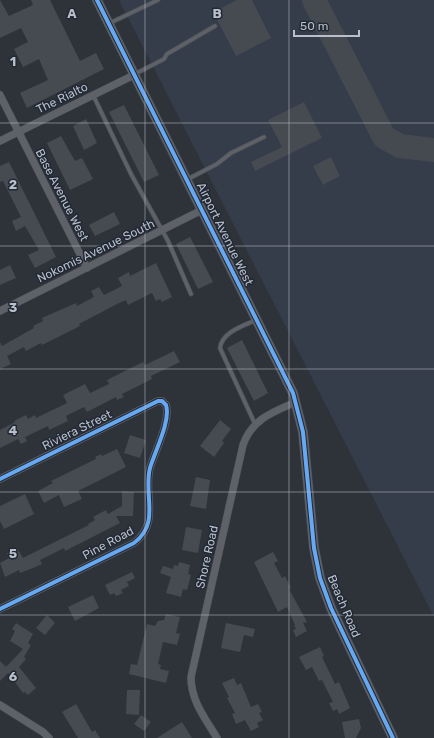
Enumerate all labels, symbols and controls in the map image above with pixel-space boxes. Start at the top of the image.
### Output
text: A [67,6,77,21]
text: B [212,6,222,21]
scale bar [294,12,359,38]
text: 50 m [300,19,328,33]
text: 1 [10,54,16,69]
street label: The Rialto [34,79,90,116]
street label: Base Avenue West [33,146,91,244]
text: 2 [9,177,17,192]
street label: Airport Avenue West [194,180,256,288]
street label: Nokomis Avenue South [35,216,157,286]
text: 3 [9,300,18,315]
street label: Riviera Street [40,407,114,453]
text: 4 [9,423,18,438]
street label: Pine Road [80,524,136,562]
street label: Shore Road [193,524,221,590]
text: 5 [9,546,17,561]
street label: Beach Road [325,573,363,639]
text: 6 [9,669,18,684]

